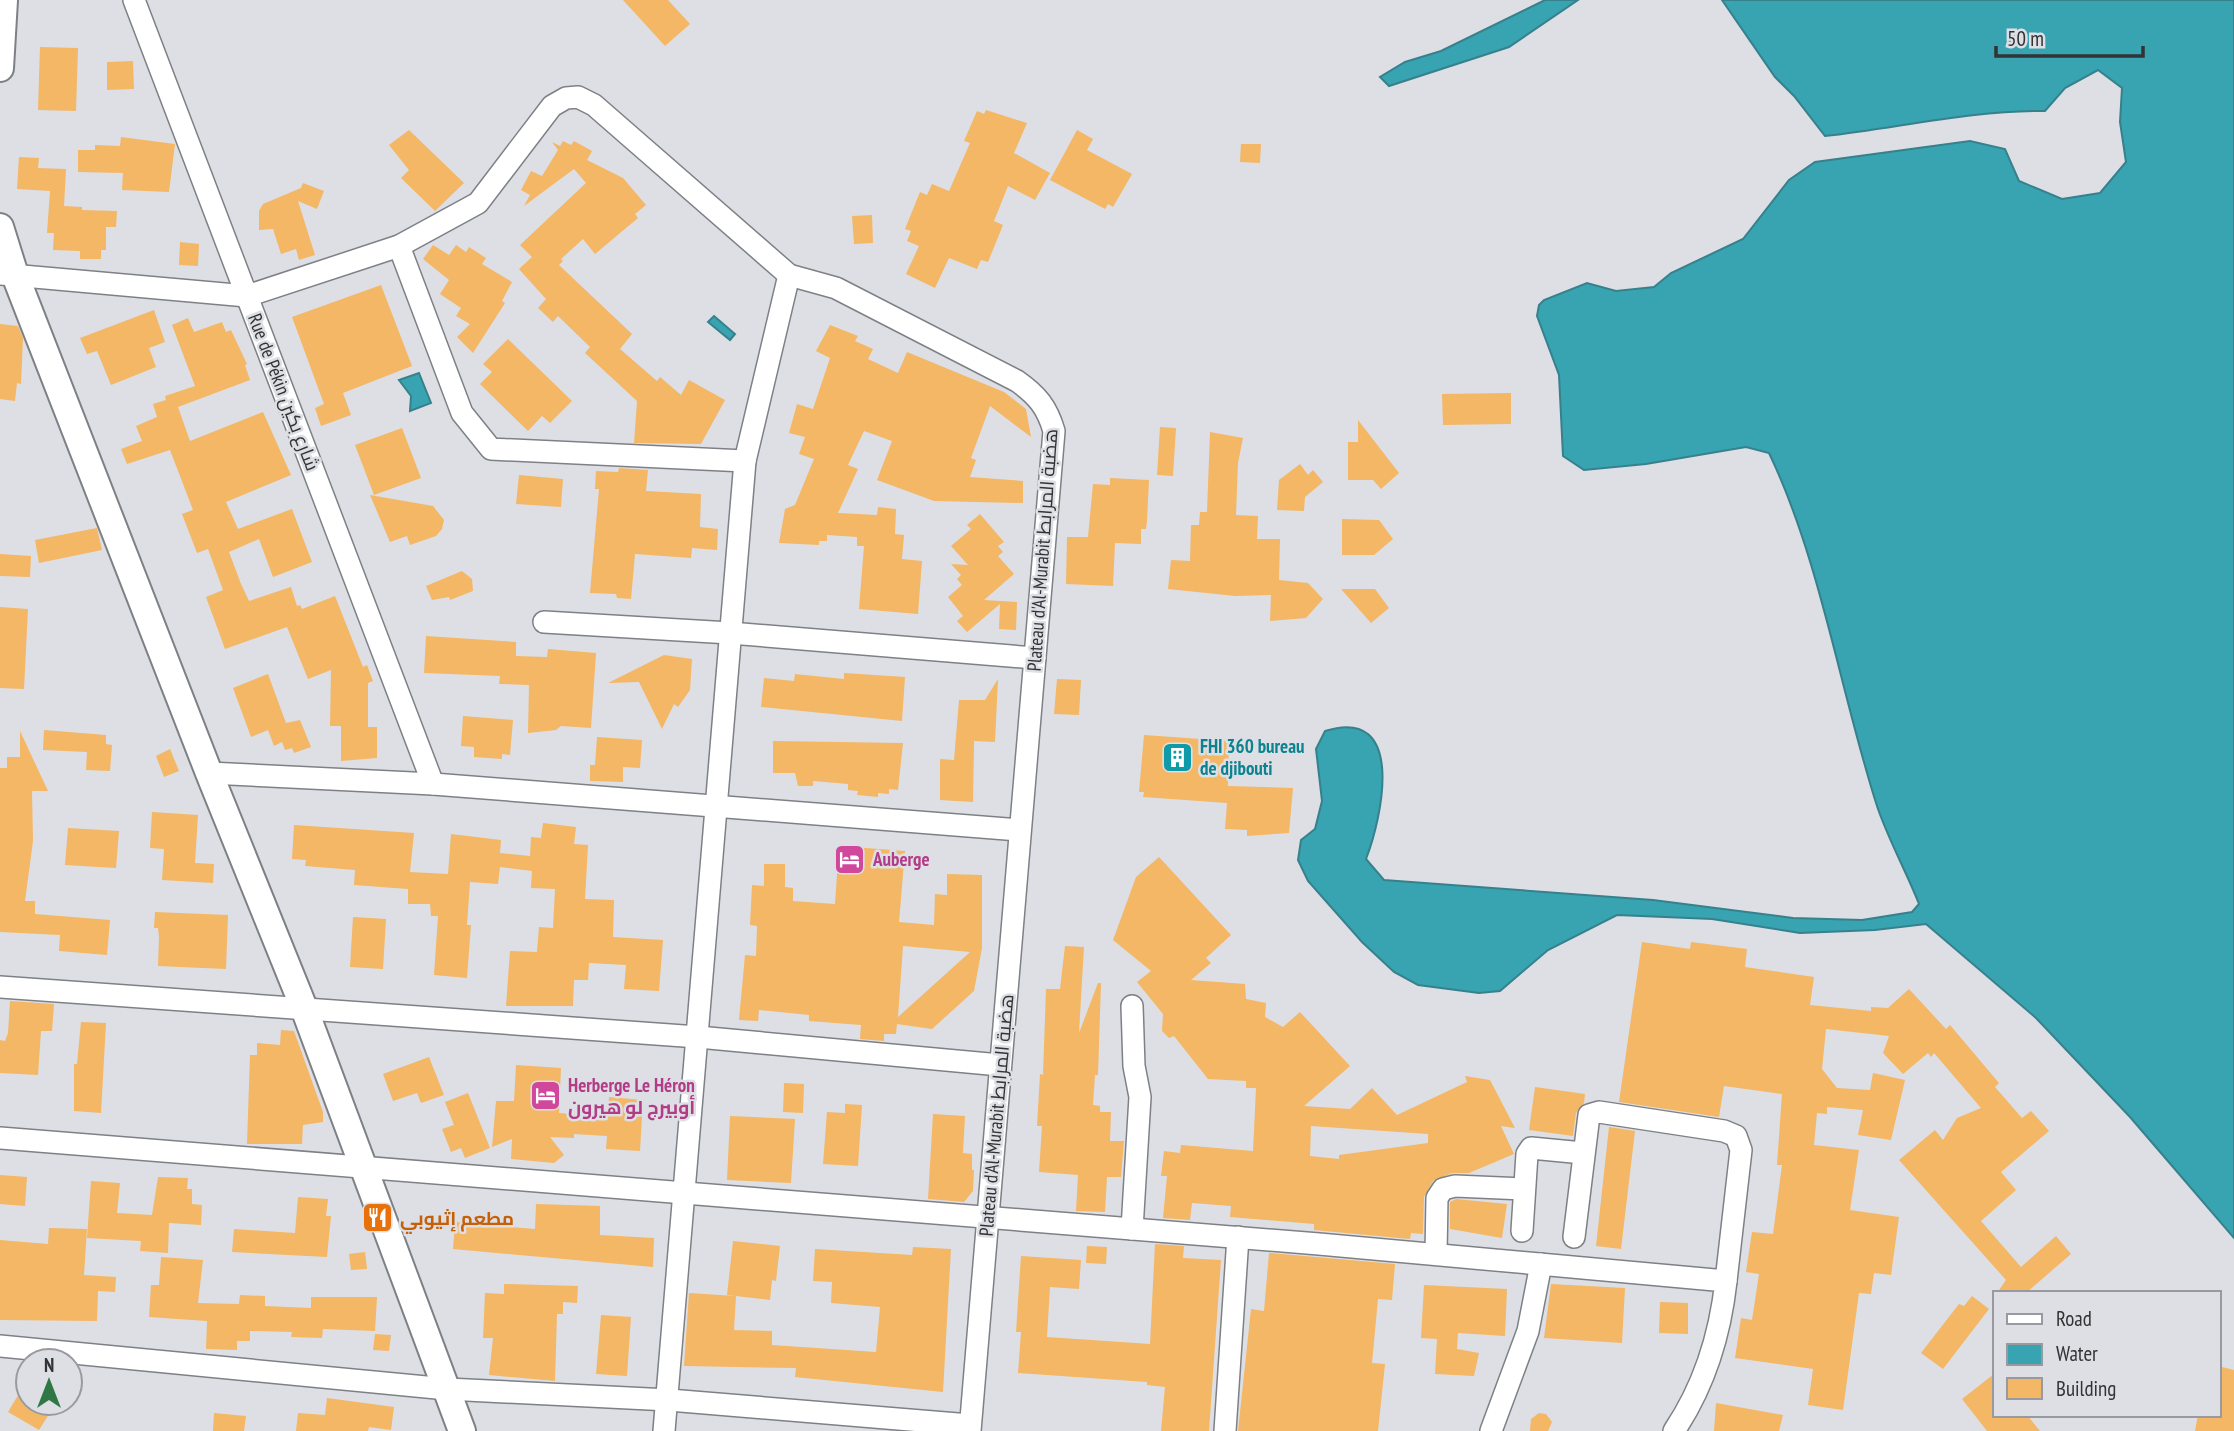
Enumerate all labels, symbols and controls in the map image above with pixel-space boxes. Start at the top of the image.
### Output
scale bar [1996,14,2143,58]
text: 50 m [2007,25,2044,52]
street label: Rue de Pékin شارع بكين [241,310,325,475]
street label: Plateau d'Al-Murabit هضبة المرابط [1022,428,1062,672]
place label: FHI 360 bureau de djibouti [1200,734,1305,780]
building icon: FHI 360 bureau de djibouti [1160,740,1194,774]
hotel icon: Auberge [833,842,867,876]
place label: Auberge [872,847,930,871]
street label: Plateau d'Al-Murabit هضبة المرابط [973,993,1019,1237]
place label: Herberge Le Héron أوبيرج لو هيرون [568,1073,695,1121]
hotel icon: Herberge Le Héron أوبيرج لو هيرون [528,1079,562,1113]
restaurant icon: مطعم إثيوبي [360,1201,394,1235]
place label: مطعم إثيوبي [400,1206,514,1234]
legend [1993,1291,2220,1417]
text: Road [2056,1305,2092,1332]
text: Water [2056,1340,2098,1367]
north arrow [14,1347,84,1417]
text: N [44,1353,54,1377]
text: Building [2056,1375,2116,1402]

